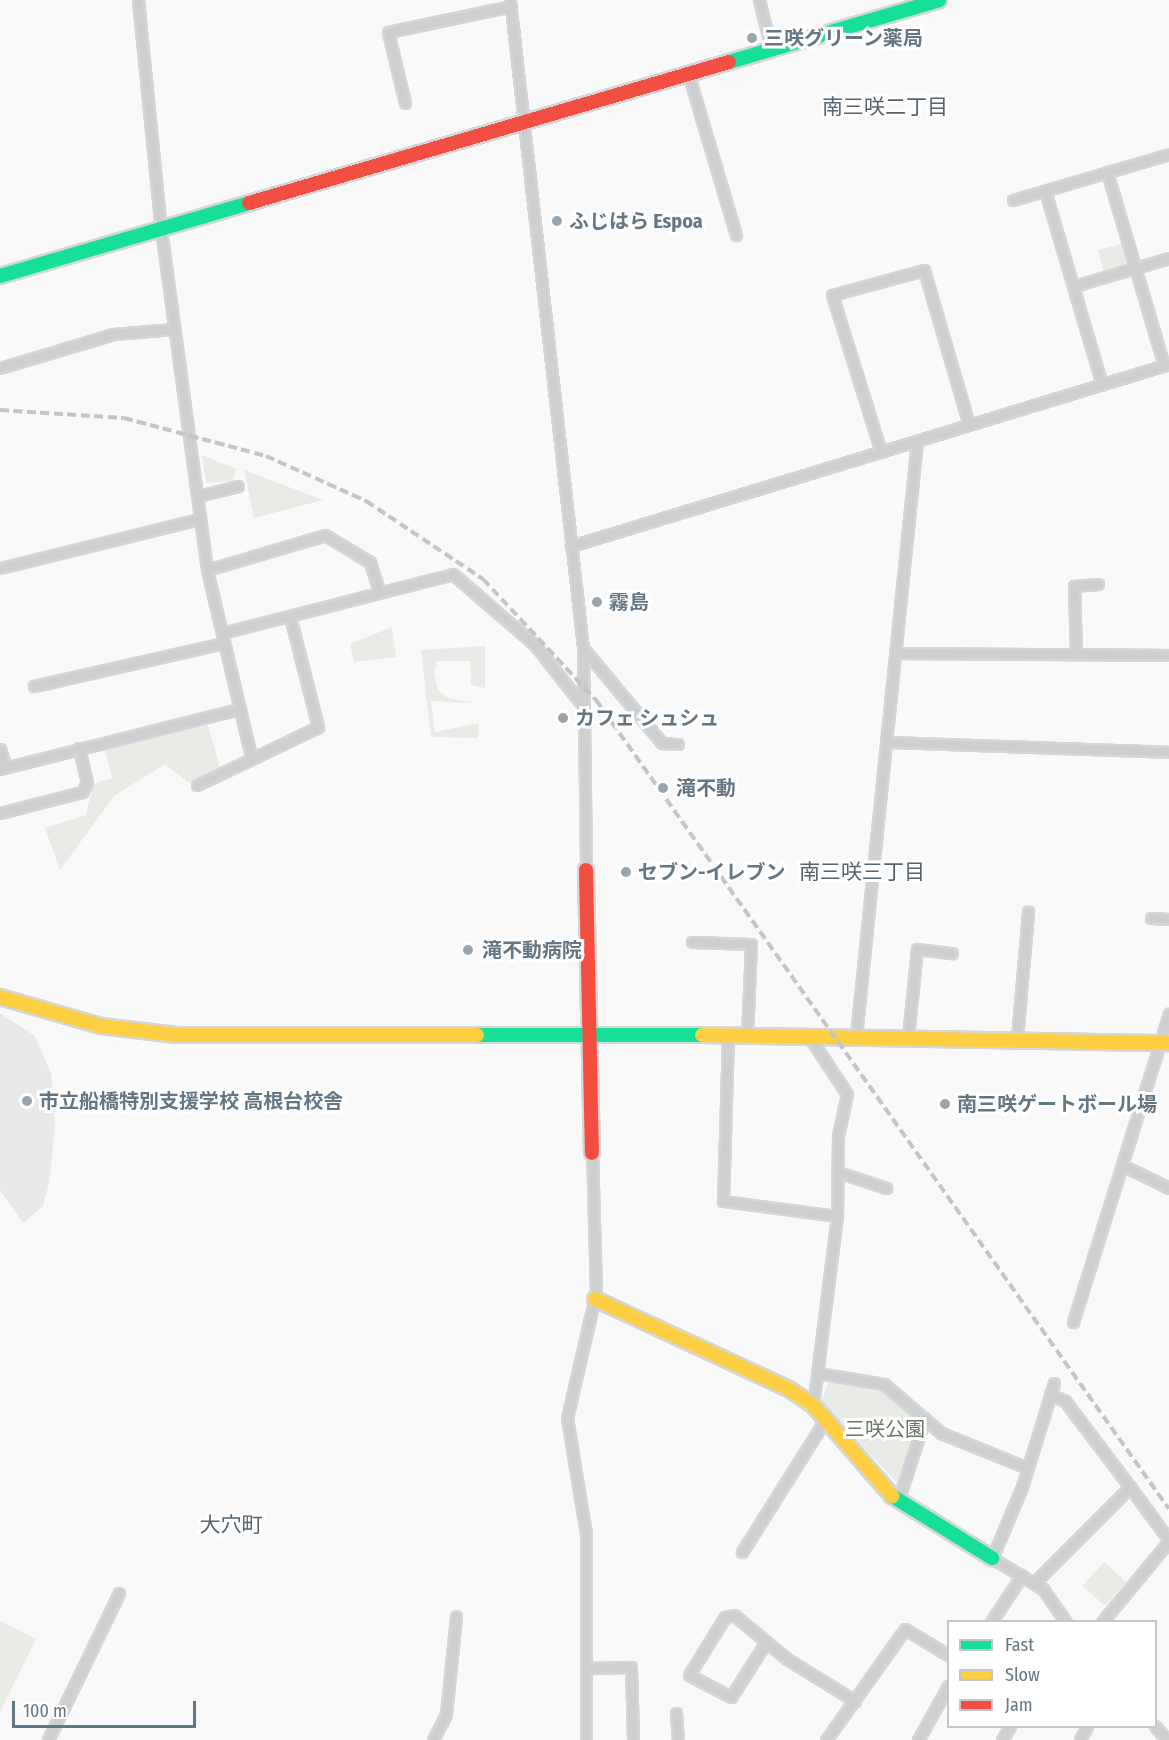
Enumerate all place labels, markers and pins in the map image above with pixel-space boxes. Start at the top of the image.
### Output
place label: 三咲グリーン薬局 [764,26,924,50]
marker: 三咲グリーン薬局 [745,31,759,45]
place label: ふじはら Espoa [569,209,703,233]
marker: ふじはら Espoa [550,214,564,228]
place label: 霧島 [609,590,649,614]
marker: 霧島 [590,595,604,609]
place label: カフェ シュシュ [575,706,719,730]
marker: カフェ シュシュ [556,711,570,725]
place label: 滝不動 [676,776,736,800]
marker: 滝不動 [654,779,672,797]
place label: セブン-イレブン [638,860,785,884]
marker: セブン-イレブン [619,865,633,879]
place label: 滝不動病院 [482,938,582,962]
marker: 滝不動病院 [459,941,477,959]
place label: 市立船橋特別支援学校 高根台校舎 [39,1089,343,1113]
place label: 南三咲ゲートボール場 [957,1092,1157,1116]
marker: 市立船橋特別支援学校 高根台校舎 [20,1094,34,1108]
marker: 南三咲ゲートボール場 [938,1097,952,1111]

